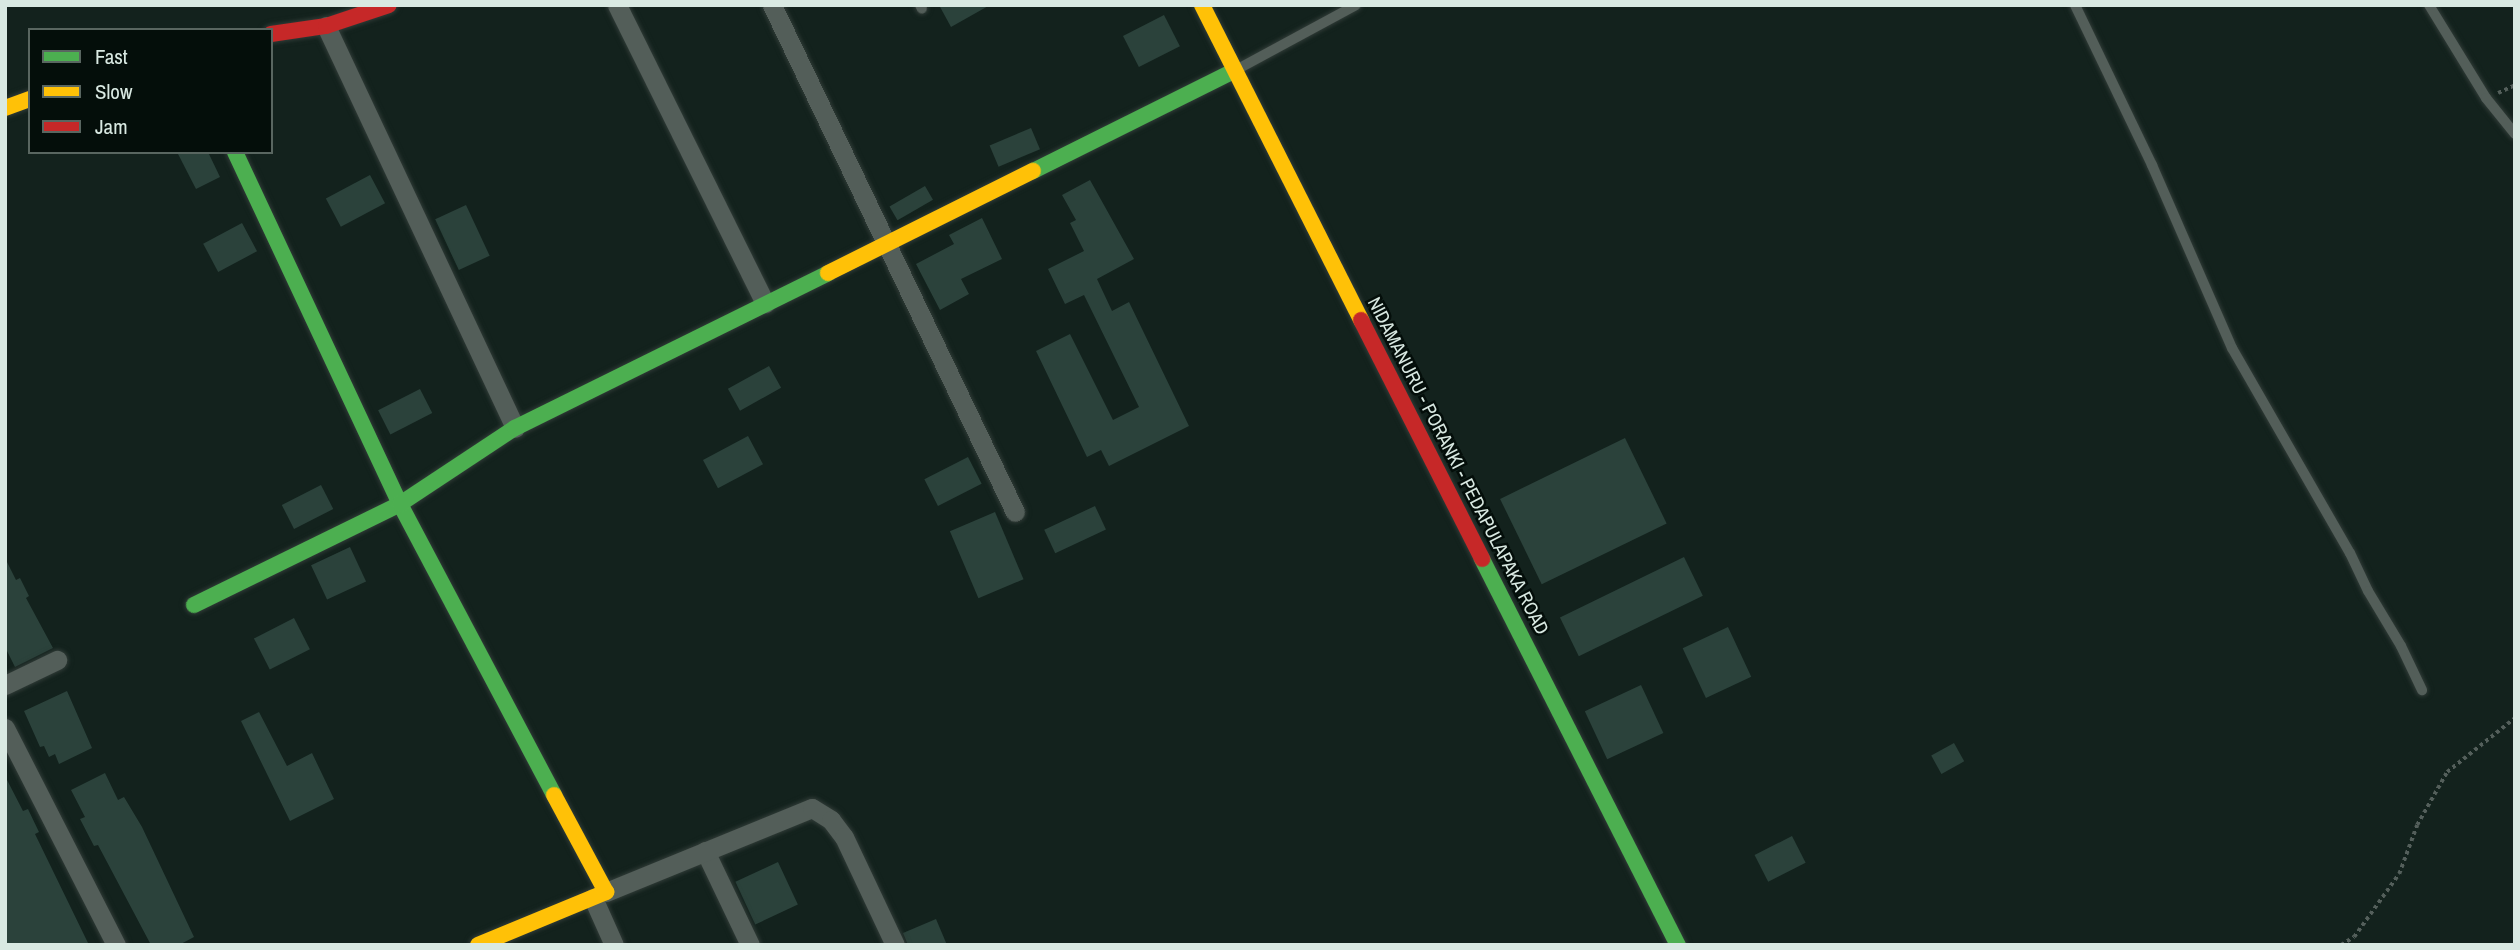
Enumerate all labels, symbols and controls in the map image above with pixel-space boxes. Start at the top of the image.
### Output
legend [28,28,273,154]
text: Fast [95,42,128,71]
text: Slow [95,77,132,106]
text: Jam [95,112,128,141]
street label: NIDAMANURU - PORANKI - PEDAPULAPAKA ROAD [1362,293,1554,639]

